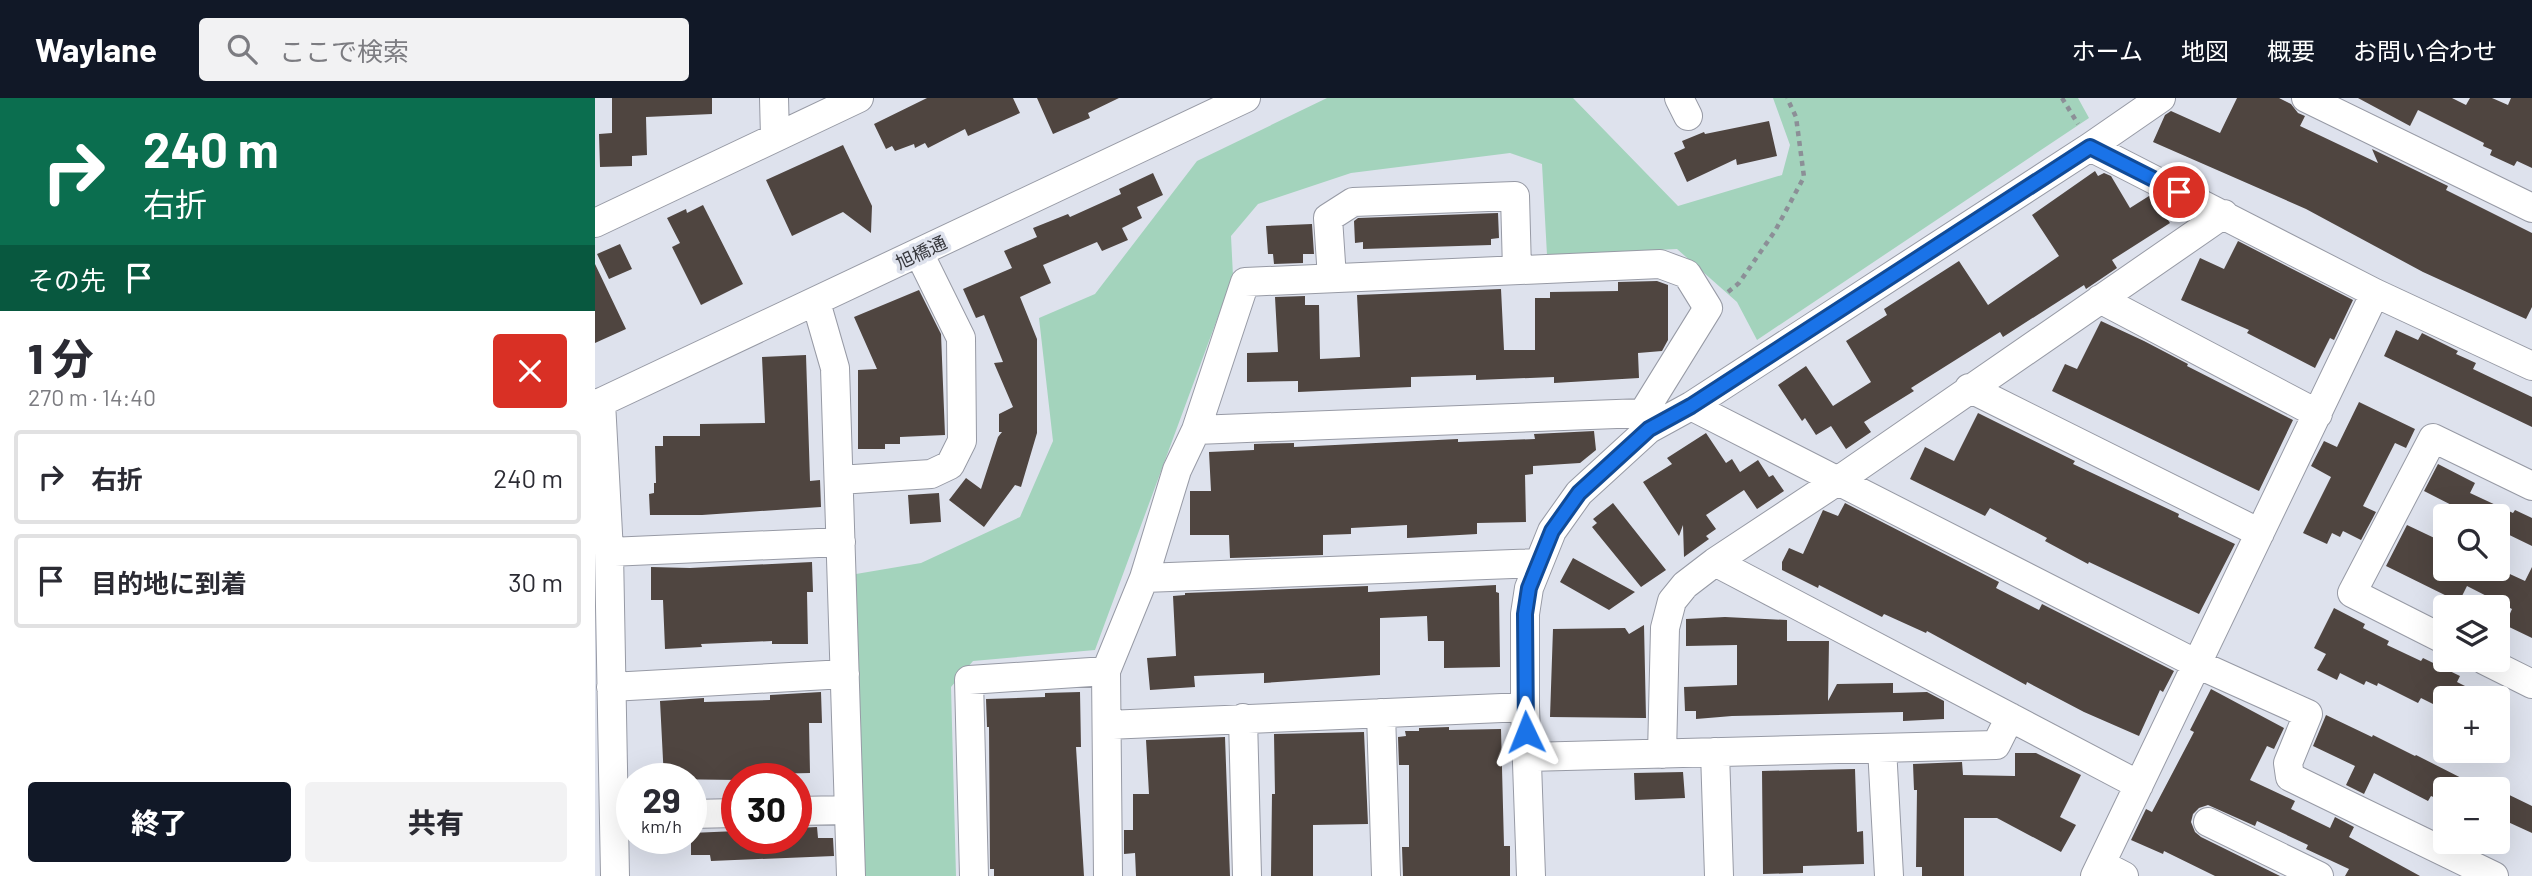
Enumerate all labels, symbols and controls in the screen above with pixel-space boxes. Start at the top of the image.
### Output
search box [199,18,689,81]
text: Waylane [35,29,157,69]
icon: search [223,30,261,68]
text: ここで検索 [279,35,409,66]
text: ホーム [2072,36,2143,65]
text: 地図 [2181,36,2229,65]
text: 概要 [2267,36,2315,65]
text: お問い合わせ [2353,36,2497,65]
text: 240 m [143,119,279,178]
icon: right [28,126,119,217]
pin [2149,162,2209,222]
icon: arrive [2160,173,2198,211]
text: 右折 [143,184,207,222]
street label: 旭橋通 [892,231,950,273]
icon: arrive [120,259,158,297]
text: その先 [28,264,106,295]
text: 1 分 [28,332,93,382]
button: close [493,334,567,408]
text: 270 m · 14:40 [28,383,156,411]
icon: right [32,458,70,496]
text: 240 m [493,462,563,493]
text: 右折 [91,463,143,494]
map controls [2433,504,2510,854]
button: search [2433,504,2510,581]
icon: arrive [32,562,70,600]
text: 30 m [508,566,563,597]
text: 目的地に到着 [91,567,247,598]
button: layers [2433,595,2510,672]
button: + [2433,686,2510,763]
position arrow [1489,695,1563,769]
speed limit sign: 30 [721,763,812,854]
button: − [2433,777,2510,854]
text: 29 [642,778,681,820]
button: 終了 [28,782,291,862]
button: 共有 [305,782,567,862]
text: km/h [641,815,682,837]

